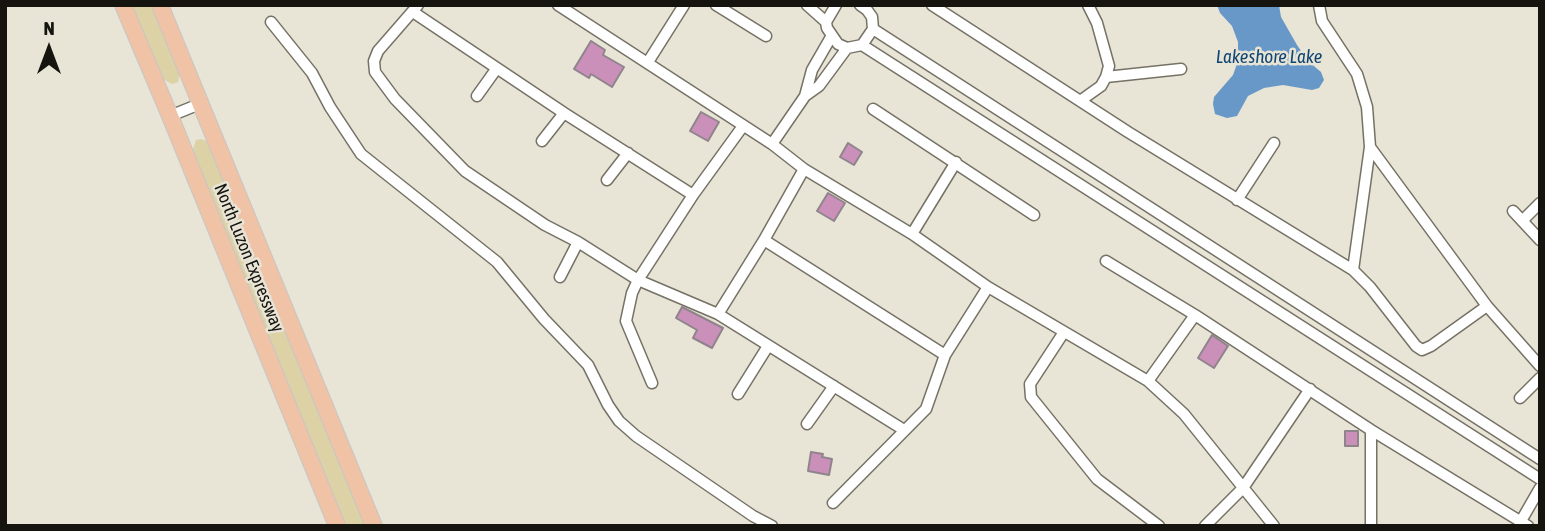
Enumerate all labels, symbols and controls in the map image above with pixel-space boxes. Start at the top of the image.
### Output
north arrow [14,14,84,84]
text: N [43,17,55,39]
water label: Lakeshore Lake [1216,46,1322,68]
street label: North Luzon Expressway [209,181,289,335]

